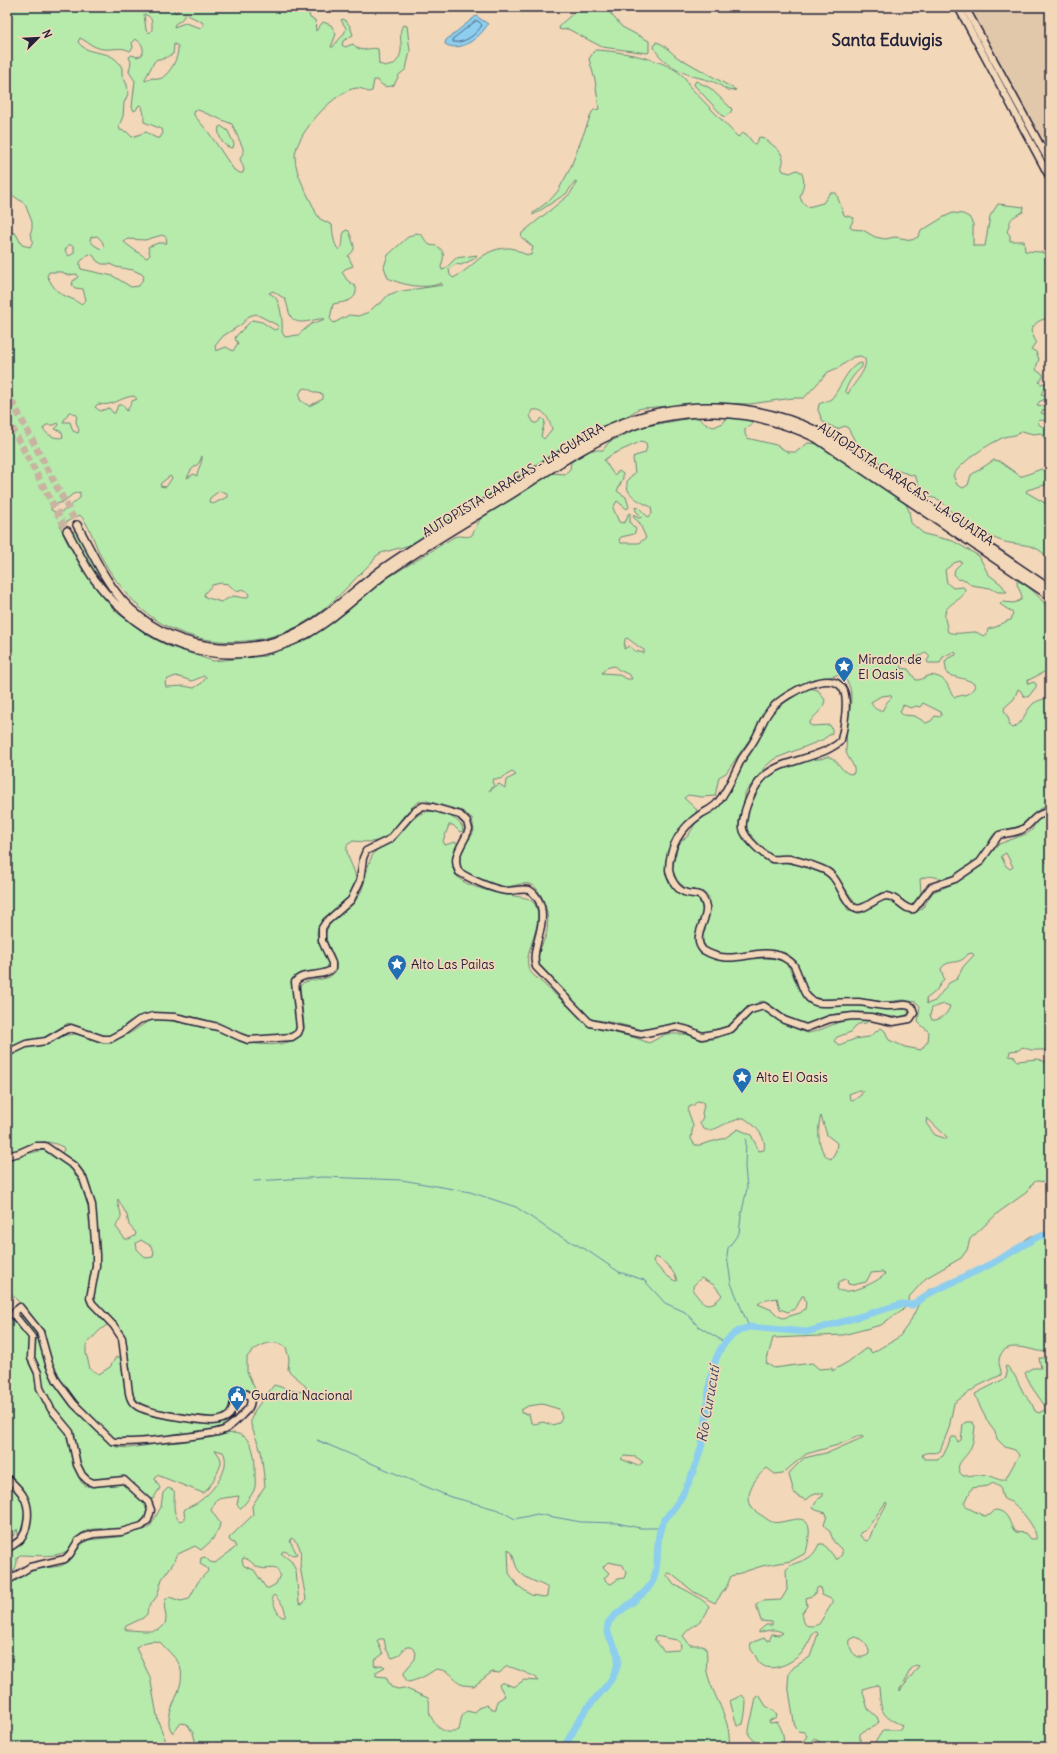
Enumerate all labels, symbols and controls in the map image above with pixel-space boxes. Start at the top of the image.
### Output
north arrow [18,18,58,58]
text: N [39,28,55,40]
district label: Santa Eduvigis [831,29,943,51]
street label: AUTOPISTA CARACAS - LA GUAIRA [419,419,607,541]
street label: AUTOPISTA CARACAS - LA GUAIRA [815,419,997,549]
place label: Mirador de El Oasis [858,651,922,683]
place icon: Mirador de El Oasis [833,655,855,683]
place icon: Alto Las Pailas [386,953,408,981]
place label: Alto Las Pailas [411,956,495,973]
place icon: Alto El Oasis [731,1066,753,1094]
place label: Alto El Oasis [756,1069,828,1086]
water label: Río Curucutí [692,1362,724,1444]
public building icon: Guardia Nacional [226,1384,248,1412]
place label: Guardia Nacional [251,1387,353,1404]

